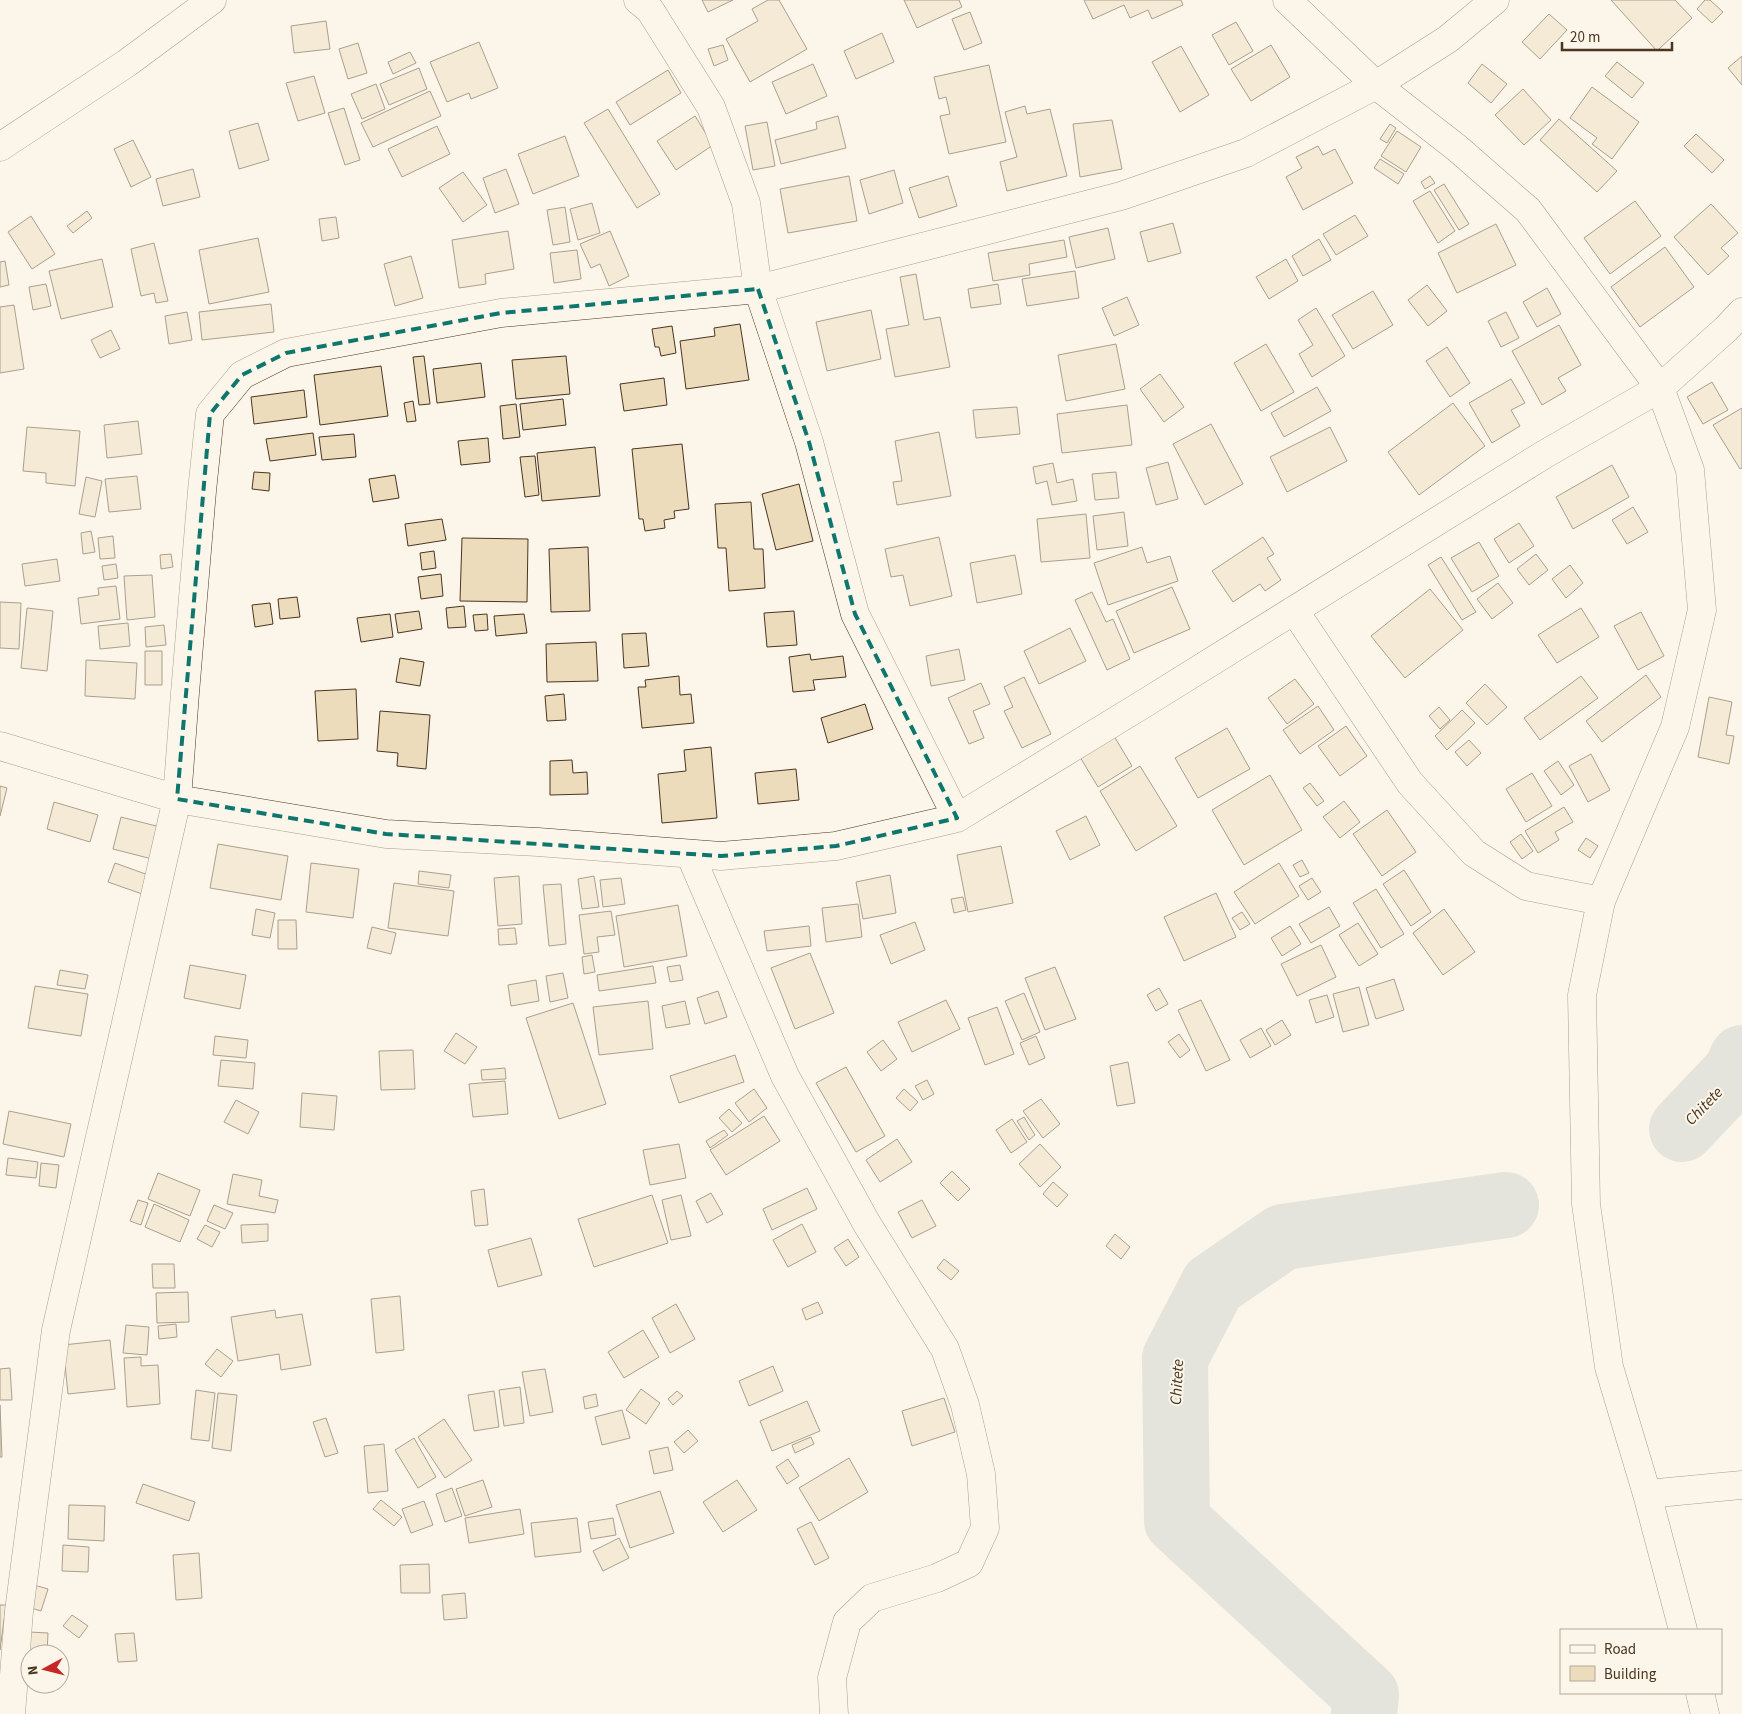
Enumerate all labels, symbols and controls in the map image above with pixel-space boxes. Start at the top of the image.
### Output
scale bar [1562,20,1672,52]
text: 20 m [1570,27,1600,48]
water label: Chitete [1680,1082,1728,1130]
water label: Chitete [1165,1358,1189,1406]
legend [1560,1629,1722,1694]
text: Road [1604,1639,1636,1660]
north arrow [20,1644,70,1694]
text: Building [1604,1664,1657,1685]
text: N [23,1665,44,1676]

